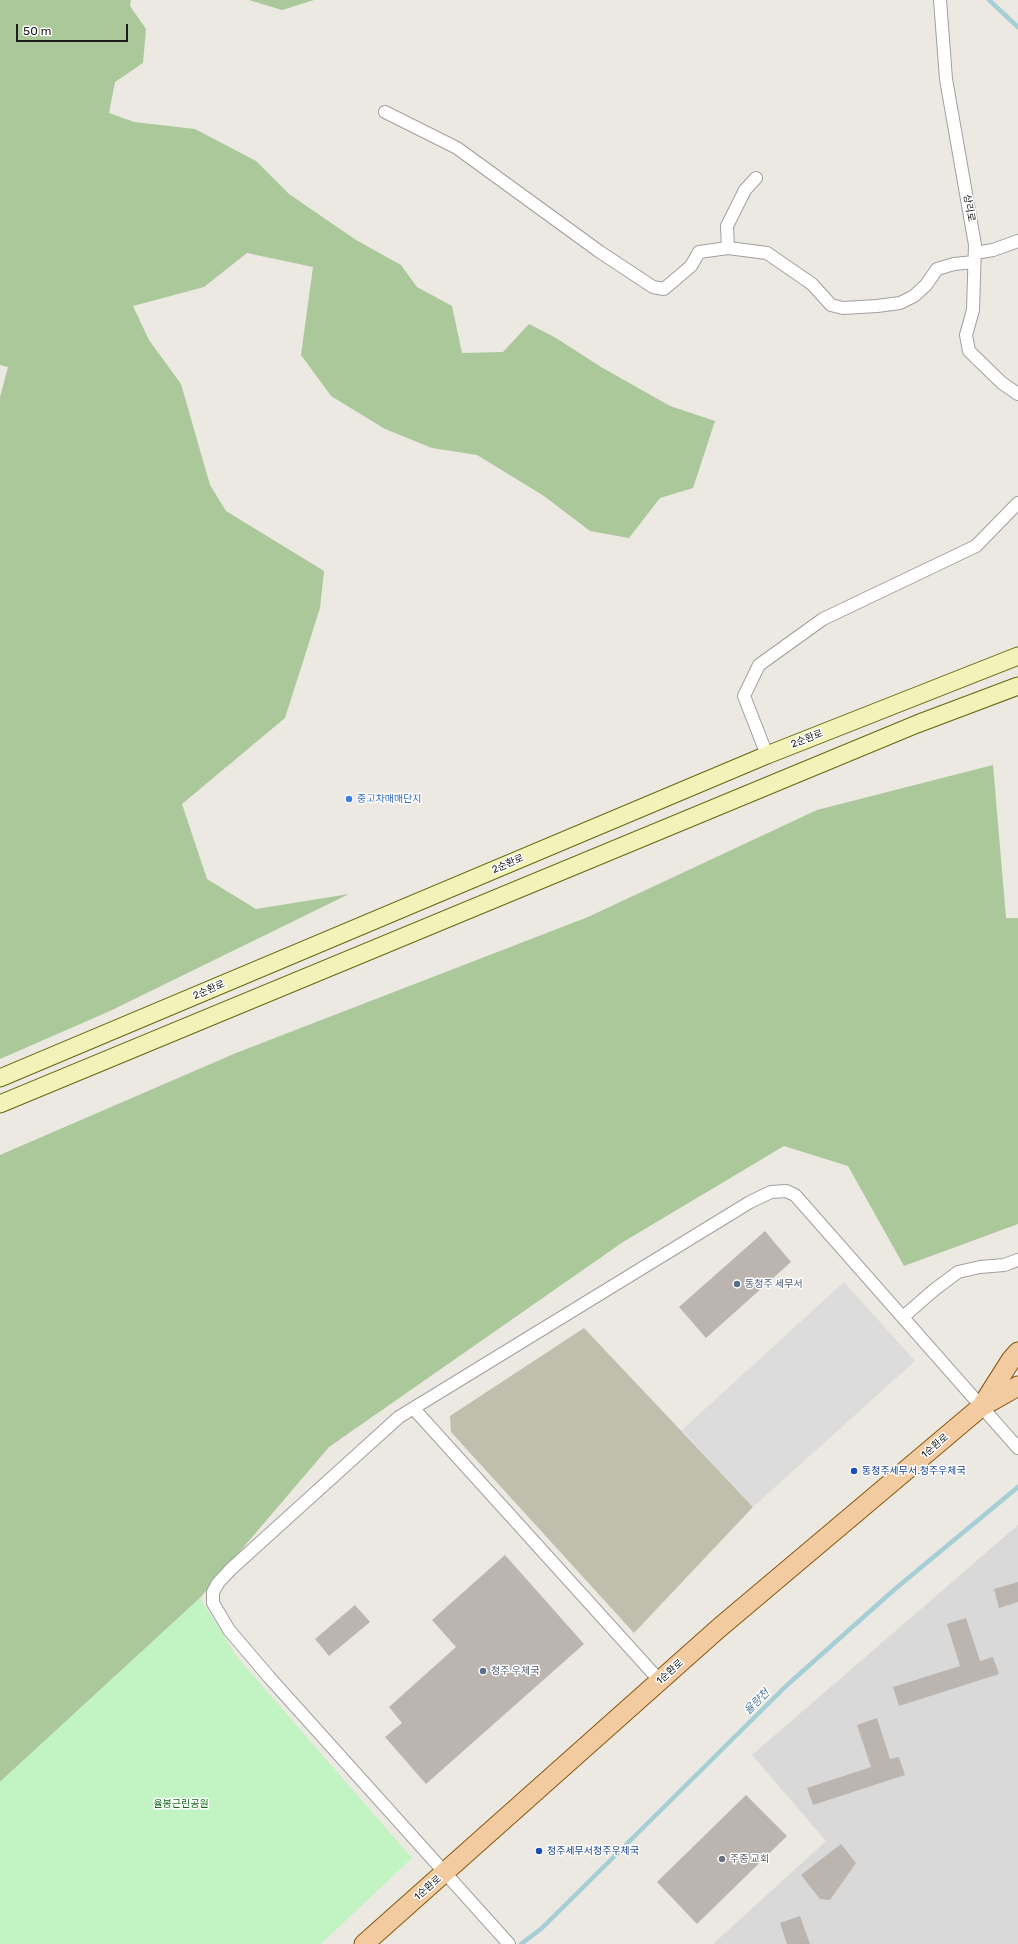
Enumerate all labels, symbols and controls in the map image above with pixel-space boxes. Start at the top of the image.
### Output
scale bar [18,16,130,42]
text: 50 m [23,24,51,38]
street label: 상리로 [961,193,977,223]
street label: 2순환로 [789,727,825,751]
place label: 중고차매매단지 [357,793,421,805]
marker: 중고차매매단지 [344,794,354,804]
street label: 2순환로 [490,852,526,876]
street label: 2순환로 [191,978,227,1002]
place label: 동청주 세무서 [745,1278,803,1290]
marker: 동청주 세무서 [732,1279,742,1289]
street label: 1순환로 [919,1431,951,1461]
place label: 동청주세무서.청주우체국 [862,1465,966,1477]
marker: 동청주세무서.청주우체국 [849,1466,859,1476]
street label: 1순환로 [654,1657,686,1687]
place label: 청주 우체국 [491,1665,539,1677]
marker: 청주 우체국 [478,1666,488,1676]
water label: 율량천 [742,1687,772,1717]
park label: 율봉근린공원 [153,1798,209,1810]
place label: 청주세무서청주우체국 [547,1845,639,1857]
marker: 청주세무서청주우체국 [534,1846,544,1856]
place label: 주중 교회 [730,1853,769,1865]
marker: 주중 교회 [717,1854,727,1864]
street label: 1순환로 [412,1873,444,1903]

